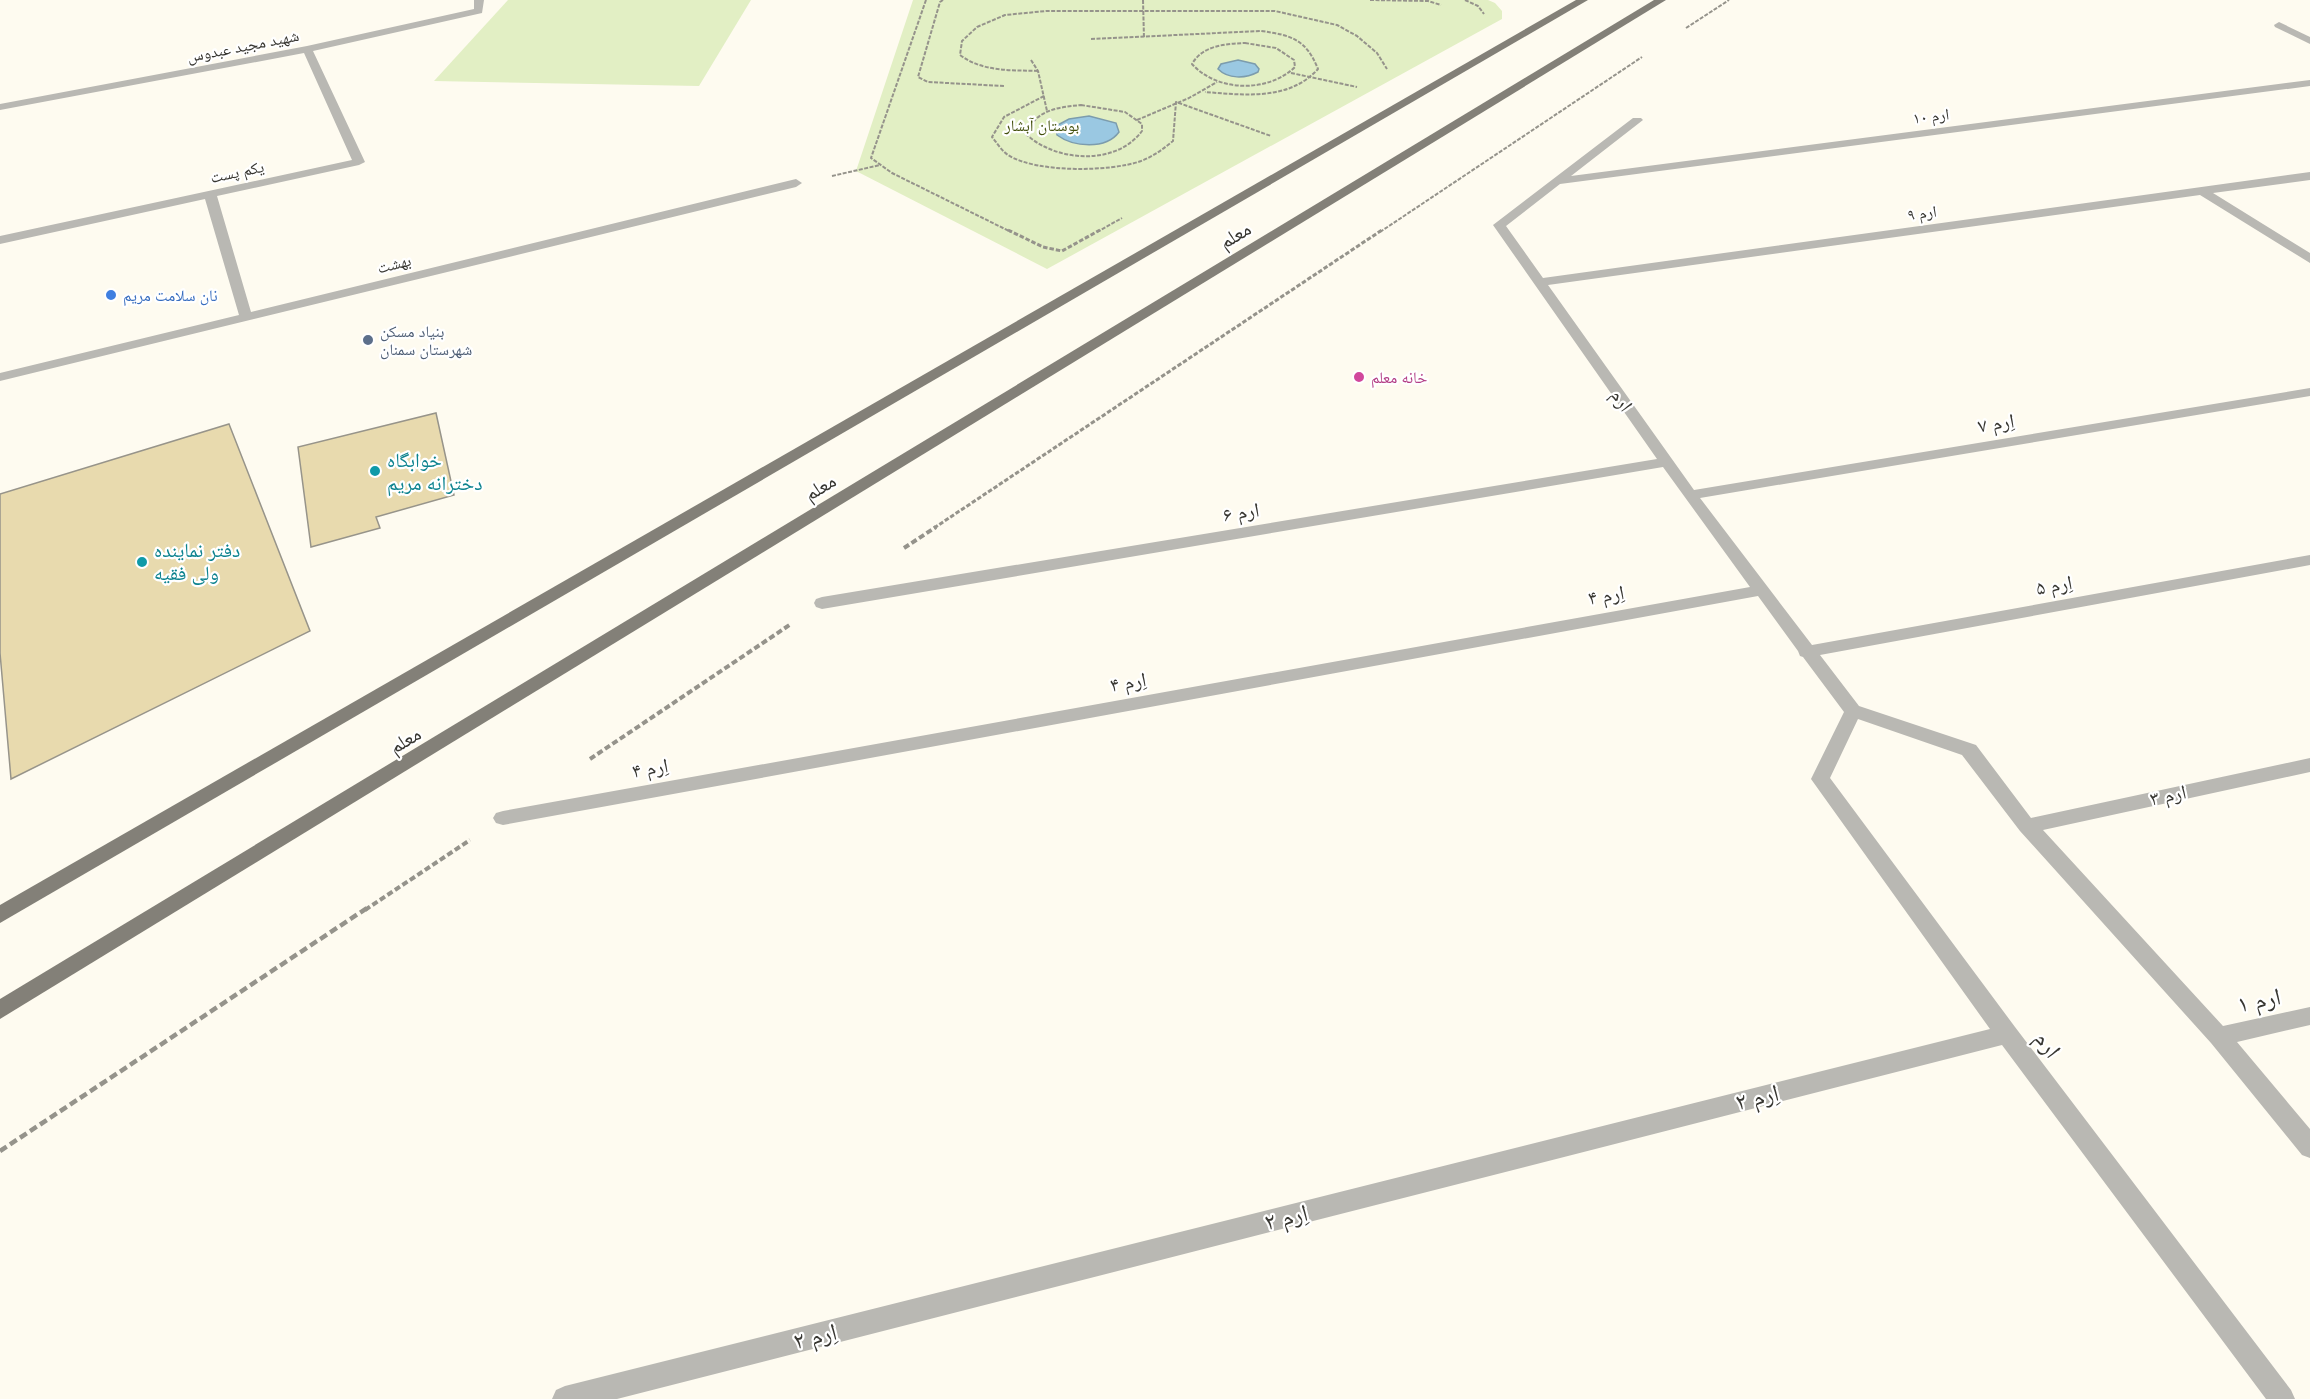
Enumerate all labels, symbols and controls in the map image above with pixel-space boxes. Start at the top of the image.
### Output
street label: شهید مجید عبدوس [185,26,301,67]
street label: ارم ۱۰ [1912,104,1950,129]
park label: بوستان آبشار [1004,116,1079,136]
street label: یکم پست [208,157,266,188]
street label: ارم ۹ [1906,202,1938,225]
street label: معلم [1215,216,1256,255]
street label: بهشت [375,251,413,277]
place label: نان سلامت مریم [123,286,218,306]
marker: نان سلامت مریم [104,288,118,302]
place label: بنیاد مسکن شهرستان سمنان [380,322,472,360]
marker: بنیاد مسکن شهرستان سمنان [361,333,375,347]
place label: خانه معلم [1371,368,1427,388]
marker: خانه معلم [1352,370,1366,384]
street label: ارم [1604,384,1638,417]
street label: اِرم ۷ [1976,408,2017,440]
place label: خوابگاه دخترانه مریم [387,448,482,497]
marker: خوابگاه دخترانه مریم [368,464,382,478]
street label: معلم [800,468,841,507]
street label: ارم ۶ [1221,497,1261,529]
place label: دفتر نماینده ولی فقیه [154,538,240,585]
marker: دفتر نماینده ولی فقیه [135,555,149,569]
street label: اِرم ۵ [2034,570,2075,602]
street label: اِرم ۴ [1586,580,1627,612]
street label: اِرم ۴ [1108,667,1149,699]
street label: معلم [385,721,426,760]
street label: اِرم ۴ [630,753,671,785]
street label: ارم ۳ [2148,779,2189,812]
street label: ارم ۱ [2235,981,2284,1021]
street label: ارم [2027,1025,2068,1065]
street label: اِرم ۲ [1732,1078,1782,1118]
street label: اِرم ۲ [1261,1198,1311,1238]
street label: اِرم ۲ [790,1317,840,1357]

